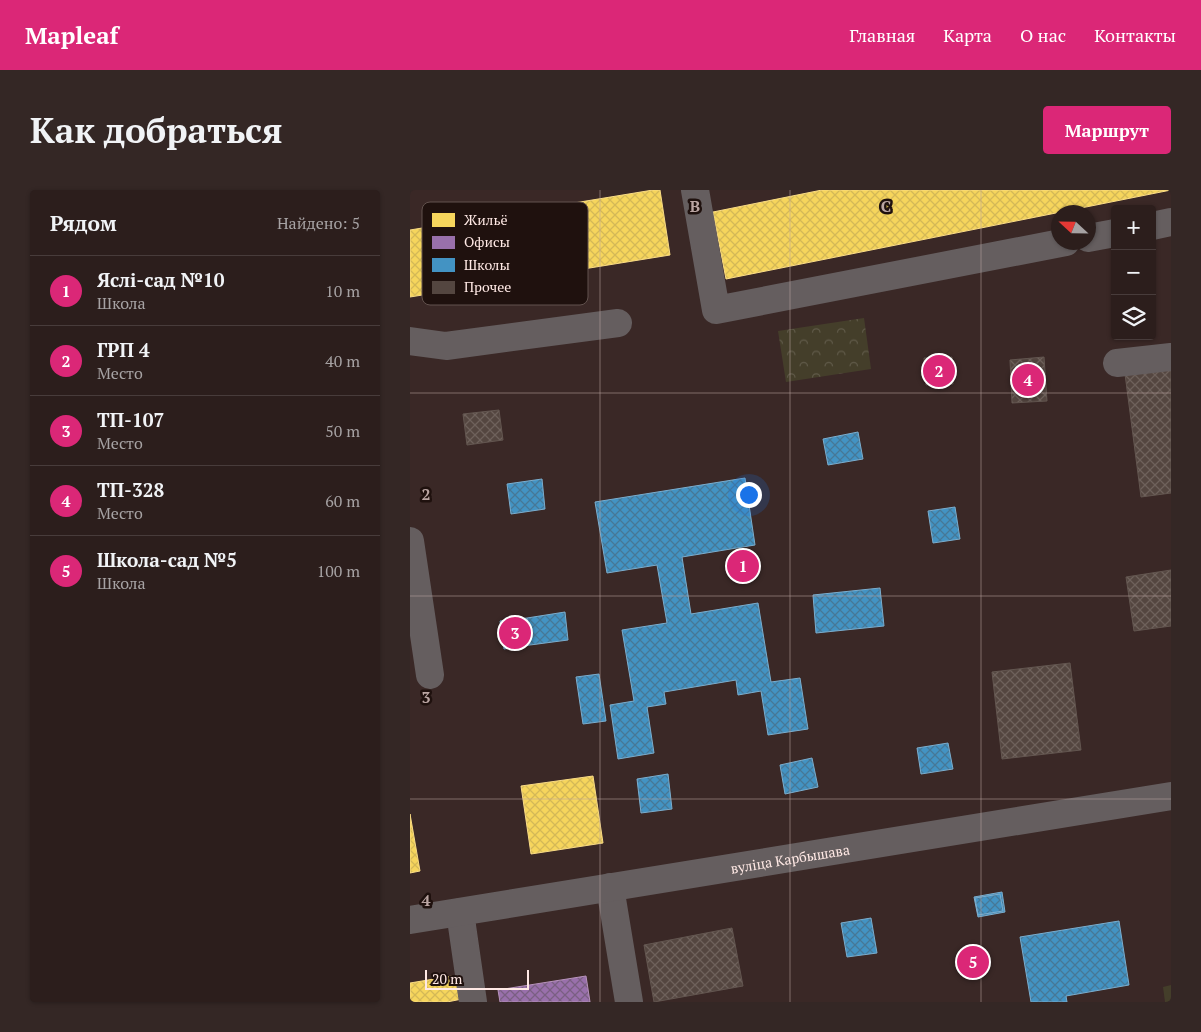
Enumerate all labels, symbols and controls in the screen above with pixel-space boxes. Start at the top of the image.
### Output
text: Mapleaf [25,19,118,51]
text: Главная [849,23,915,47]
text: Карта [943,23,992,47]
text: О нас [1020,23,1066,47]
text: Контакты [1094,23,1176,47]
button: Маршрут [1043,106,1171,154]
text: Как добраться [30,107,283,153]
text: B [690,195,700,217]
text: C [881,195,891,217]
legend [422,202,588,305]
north arrow [1051,205,1096,250]
map controls [1111,205,1156,340]
button: + [1111,205,1156,250]
text: Рядом [50,209,117,237]
text: Жильё [464,210,507,229]
text: Найдено: 5 [277,212,360,234]
text: Офисы [464,232,510,251]
button: − [1111,250,1156,295]
text: Школы [464,255,510,274]
text: Яслі-сад №10 [97,267,224,292]
text: Прочее [464,277,511,296]
text: 1 [61,280,71,302]
text: 10 m [325,280,360,302]
text: Школа [97,292,146,314]
button: layers [1111,295,1156,340]
text: ГРП 4 [97,337,150,362]
text: 2 [61,350,71,372]
text: 40 m [325,350,360,372]
pin: 2 [923,352,955,390]
pin: 4 [1012,361,1044,399]
text: Место [97,362,143,384]
text: ТП-107 [97,407,164,432]
text: 3 [61,420,71,442]
text: 50 m [325,420,360,442]
text: Место [97,432,143,454]
text: ТП-328 [97,477,164,502]
your location [736,482,762,508]
text: 2 [421,483,431,505]
text: 4 [61,490,71,512]
text: 60 m [325,490,360,512]
text: Место [97,502,143,524]
text: Школа-сад №5 [97,547,237,572]
pin: 1 [727,547,759,585]
text: 5 [61,560,71,582]
text: 100 m [317,560,360,582]
text: Школа [97,572,146,594]
pin: 3 [499,614,531,652]
text: 3 [421,686,431,708]
street label: вуліца Карбышава [729,839,851,877]
text: 4 [421,889,431,911]
pin: 5 [957,943,989,981]
scale bar [425,967,529,990]
text: 20 m [432,969,462,988]

